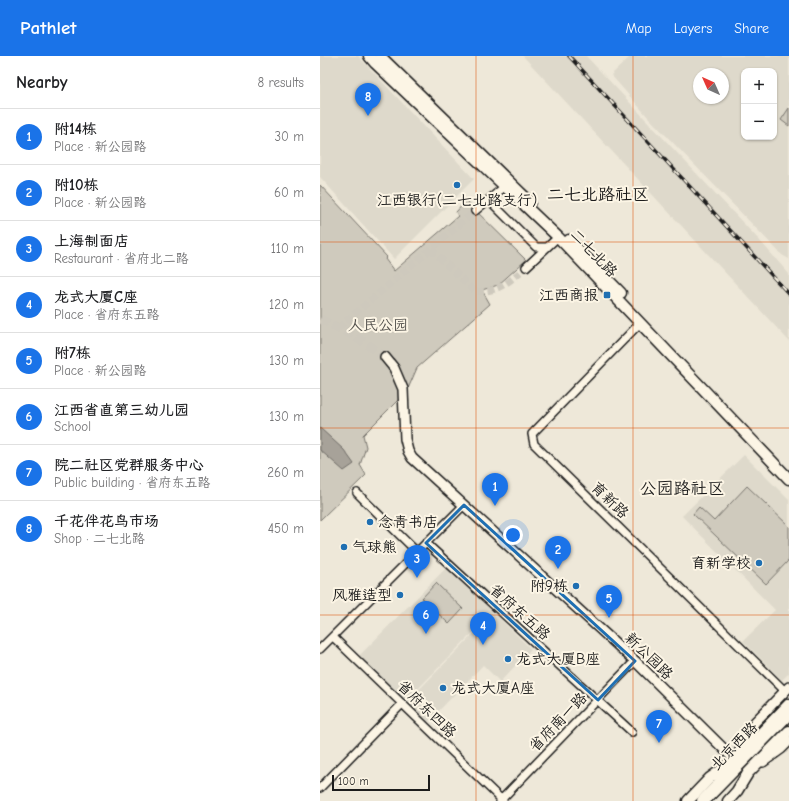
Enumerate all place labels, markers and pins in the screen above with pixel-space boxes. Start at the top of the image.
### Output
pin: 8 [355,83,381,116]
marker: 江西银行(二七北路支行) [452,180,462,190]
place label: 江西银行(二七北路支行) [377,191,537,209]
place label: 江西商报 [539,286,599,304]
marker: 江西商报 [602,290,612,300]
pin: 1 [482,473,508,506]
place label: 念青书店 [378,513,438,531]
marker: 念青书店 [365,517,375,527]
pin: 2 [545,536,571,569]
place label: 气球熊 [352,538,397,556]
marker: 气球熊 [339,542,349,552]
pin: 3 [404,545,430,578]
place label: 育新学校 [691,554,751,572]
marker: 育新学校 [754,558,764,568]
place label: 附9栋 [530,577,568,595]
marker: 附9栋 [571,581,581,591]
pin: 5 [596,585,622,618]
place label: 风雅造型 [332,586,392,604]
marker: 风雅造型 [395,590,405,600]
pin: 6 [413,601,439,634]
pin: 4 [470,612,496,645]
place label: 龙式大厦B座 [516,650,600,668]
marker: 龙式大厦B座 [503,654,513,664]
place label: 龙式大厦A座 [451,679,535,697]
marker: 龙式大厦A座 [438,683,448,693]
pin: 7 [646,710,672,743]

